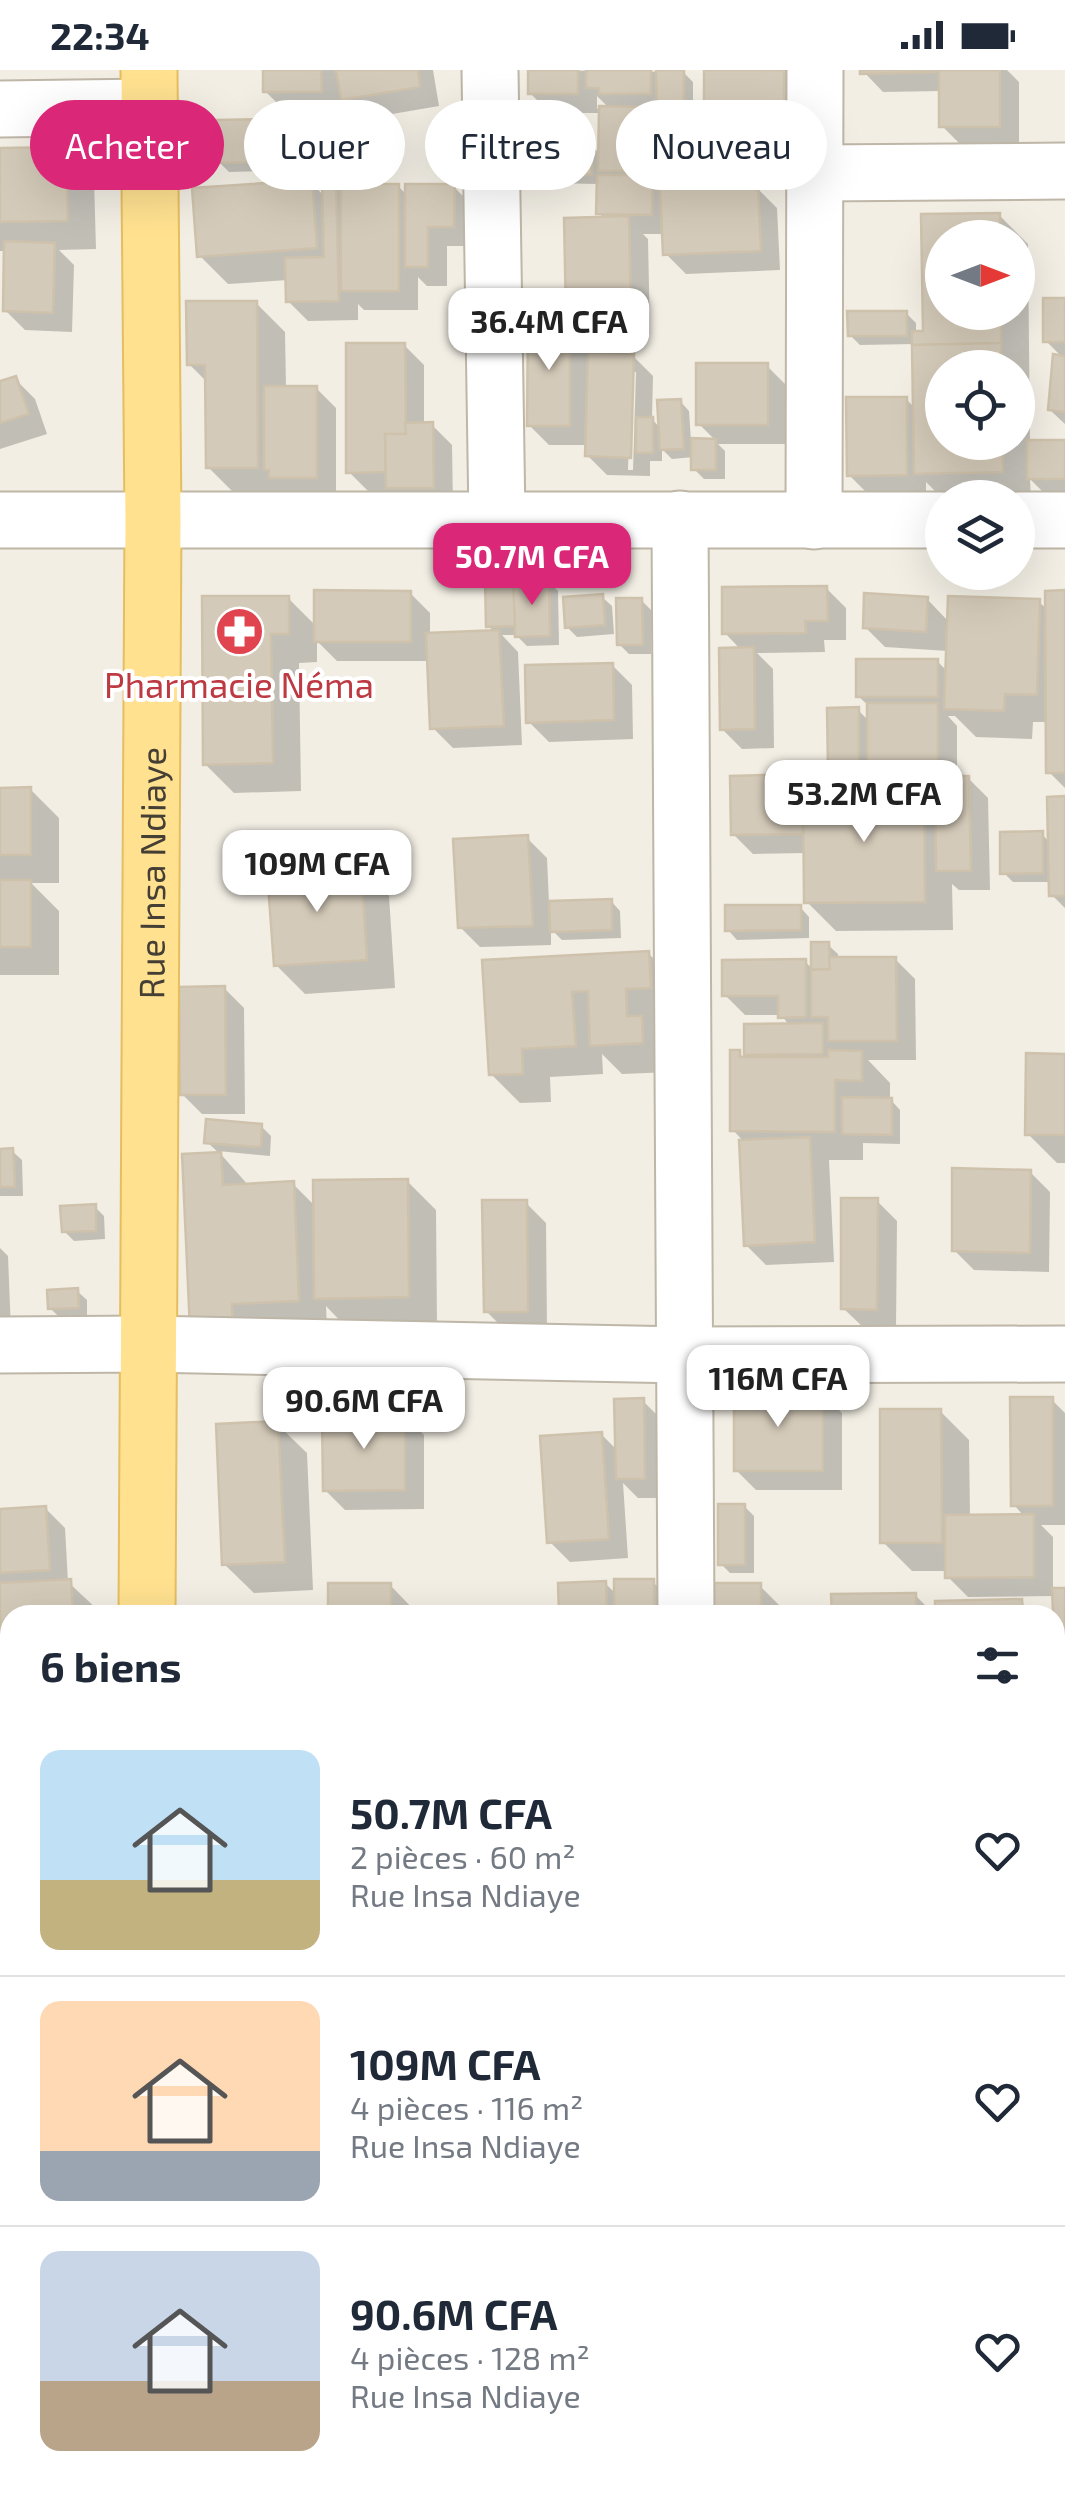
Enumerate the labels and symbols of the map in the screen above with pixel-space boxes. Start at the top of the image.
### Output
north arrow [925,220,1035,330]
pin: 36.4M CFA [435,288,663,373]
pin: 50.7M CFA [418,523,646,608]
pharmacy icon: Pharmacie Néma [213,606,265,658]
place label: Pharmacie Néma [104,663,374,705]
street label: Rue Insa Ndiaye [129,747,173,999]
pin: 53.2M CFA [750,760,978,845]
pin: 109M CFA [214,830,420,915]
pin: 116M CFA [675,1345,881,1430]
pin: 90.6M CFA [250,1367,478,1452]

